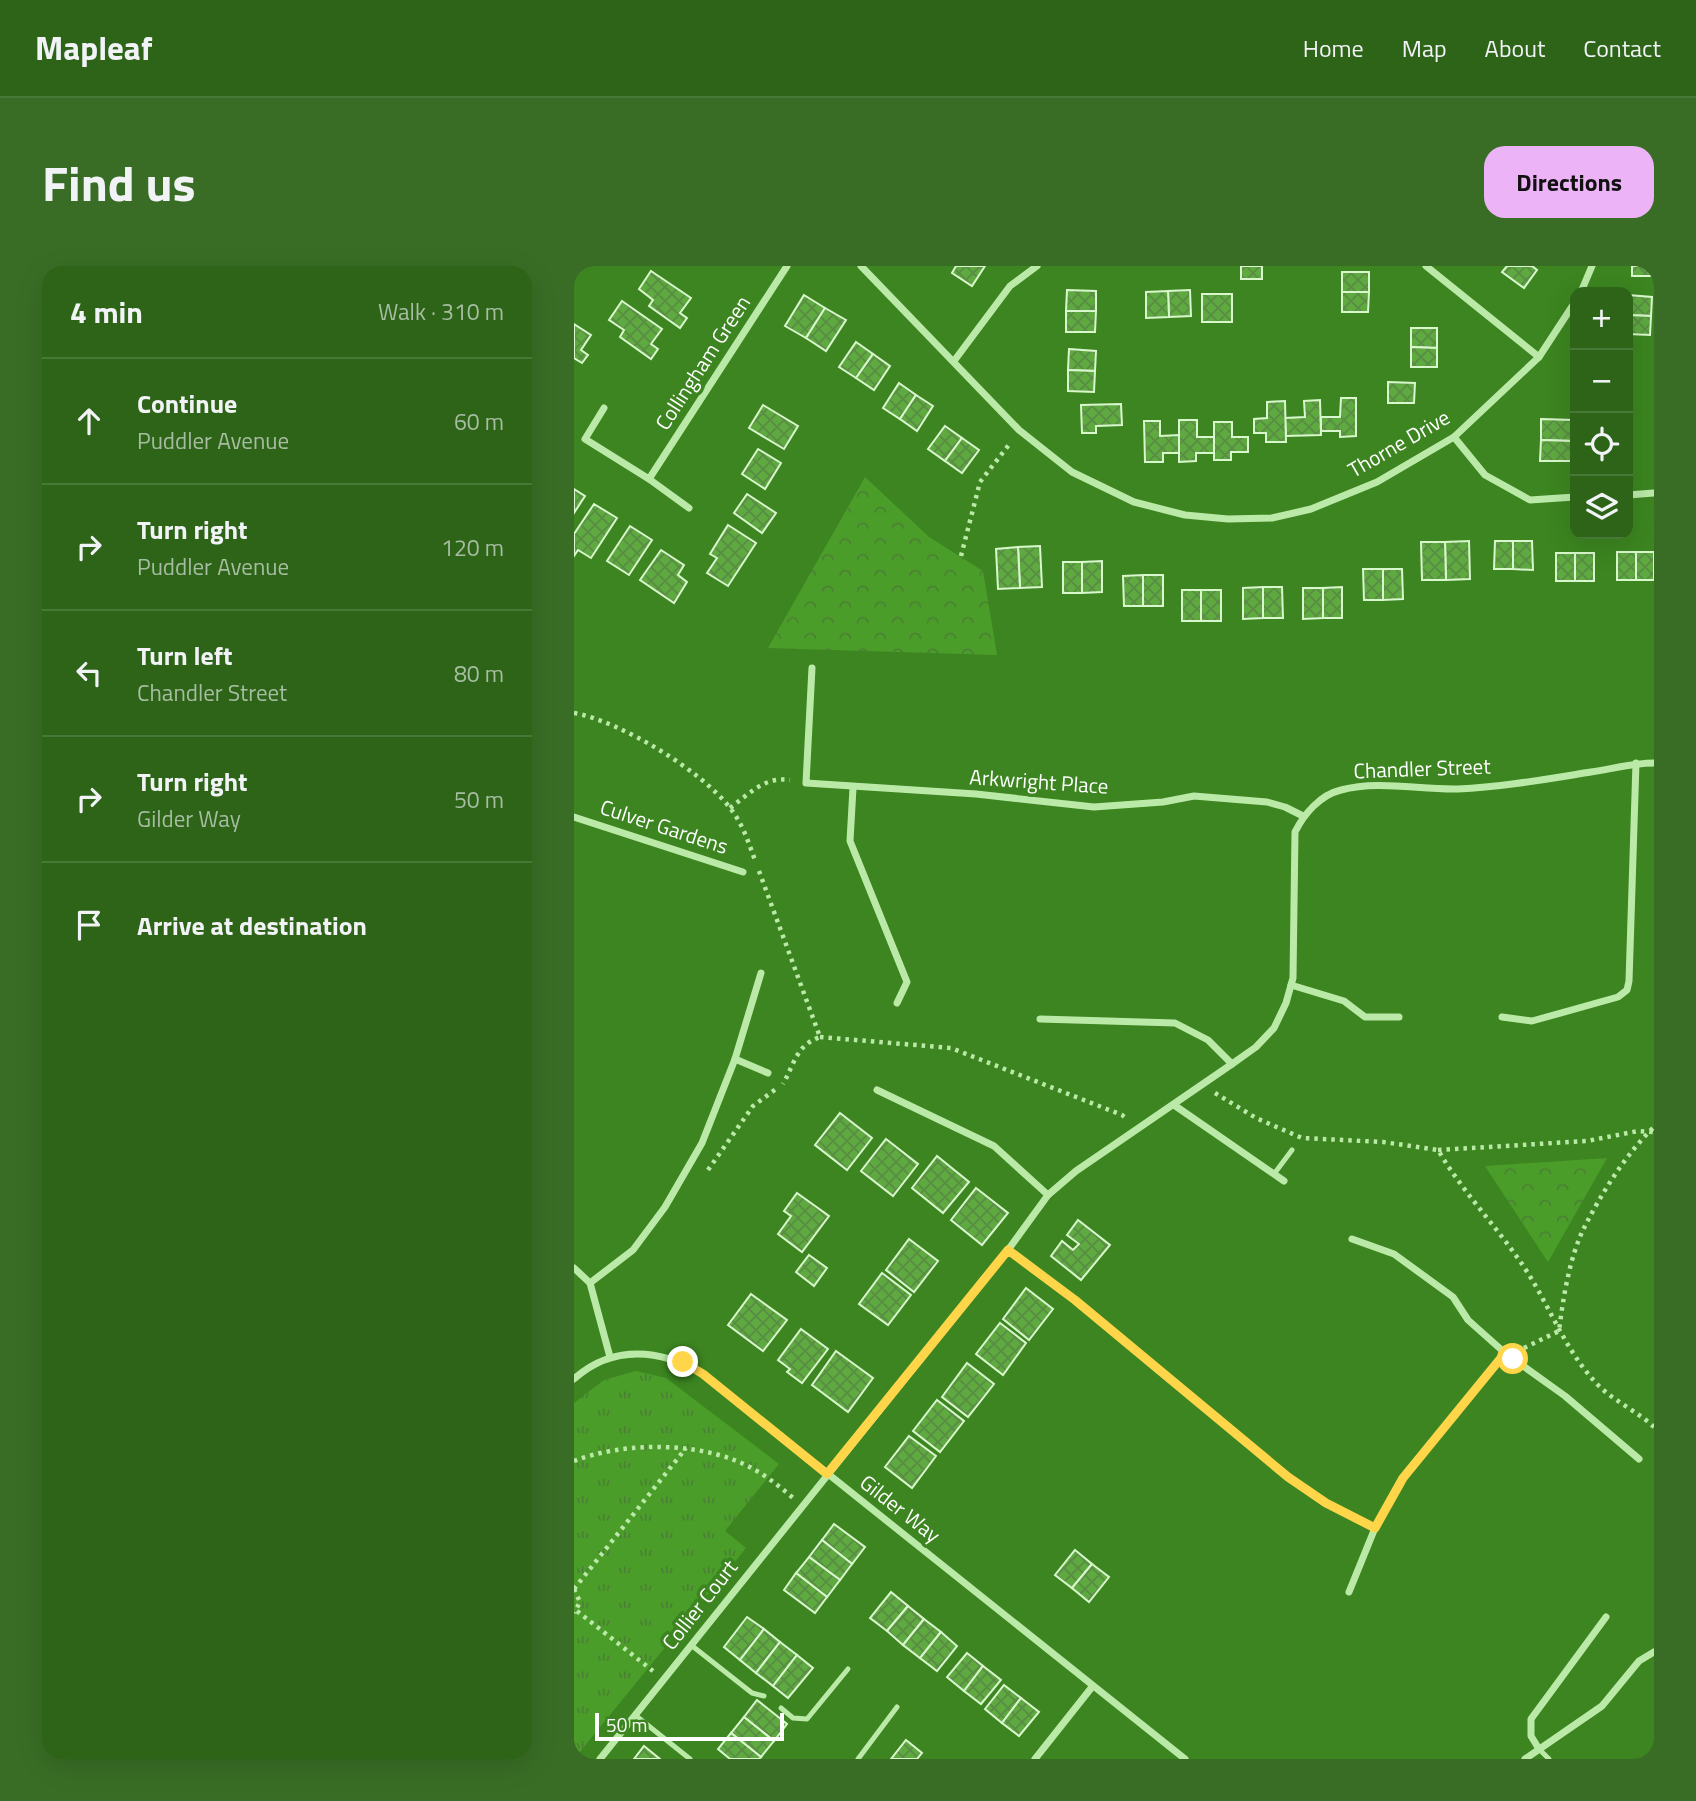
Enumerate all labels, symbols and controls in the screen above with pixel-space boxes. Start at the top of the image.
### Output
text: Mapleaf [35,23,153,73]
text: Home [1303,30,1364,66]
text: Map [1402,30,1447,66]
text: About [1485,30,1545,66]
text: Contact [1583,30,1661,66]
text: Find us [42,145,196,220]
button: Directions [1484,146,1654,218]
map controls [1570,287,1633,539]
button: + [1570,287,1633,350]
text: 4 min [70,289,143,335]
street label: Collingham Green [646,289,758,436]
text: Walk · 310 m [378,294,504,329]
button: − [1570,350,1633,413]
text: Continue [137,384,237,423]
street label: Thorne Drive [1342,401,1455,485]
icon: ahead [70,402,108,440]
text: 60 m [454,404,504,439]
button: locate [1570,413,1633,476]
text: Puddler Avenue [137,423,289,458]
button: layers [1570,476,1633,539]
text: Turn right [137,510,248,549]
icon: right [70,528,108,566]
text: 120 m [441,530,504,565]
text: Puddler Avenue [137,549,289,584]
text: Turn left [137,636,232,675]
icon: left [70,654,108,692]
text: 80 m [454,656,504,691]
text: Chandler Street [137,675,287,710]
street label: Chandler Street [1353,750,1492,786]
street label: Arkwright Place [969,760,1110,802]
text: Turn right [137,762,248,801]
icon: right [70,780,108,818]
text: 50 m [454,782,504,817]
street label: Culver Gardens [596,790,732,862]
text: Gilder Way [137,801,241,836]
icon: arrive [70,906,108,944]
text: Arrive at destination [137,906,367,945]
route start [1497,1343,1528,1374]
route end [667,1346,698,1377]
street label: Gilder Way [853,1466,948,1550]
street label: Collier Court [654,1552,745,1656]
scale bar [595,1710,784,1742]
text: 50 m [606,1710,647,1739]

